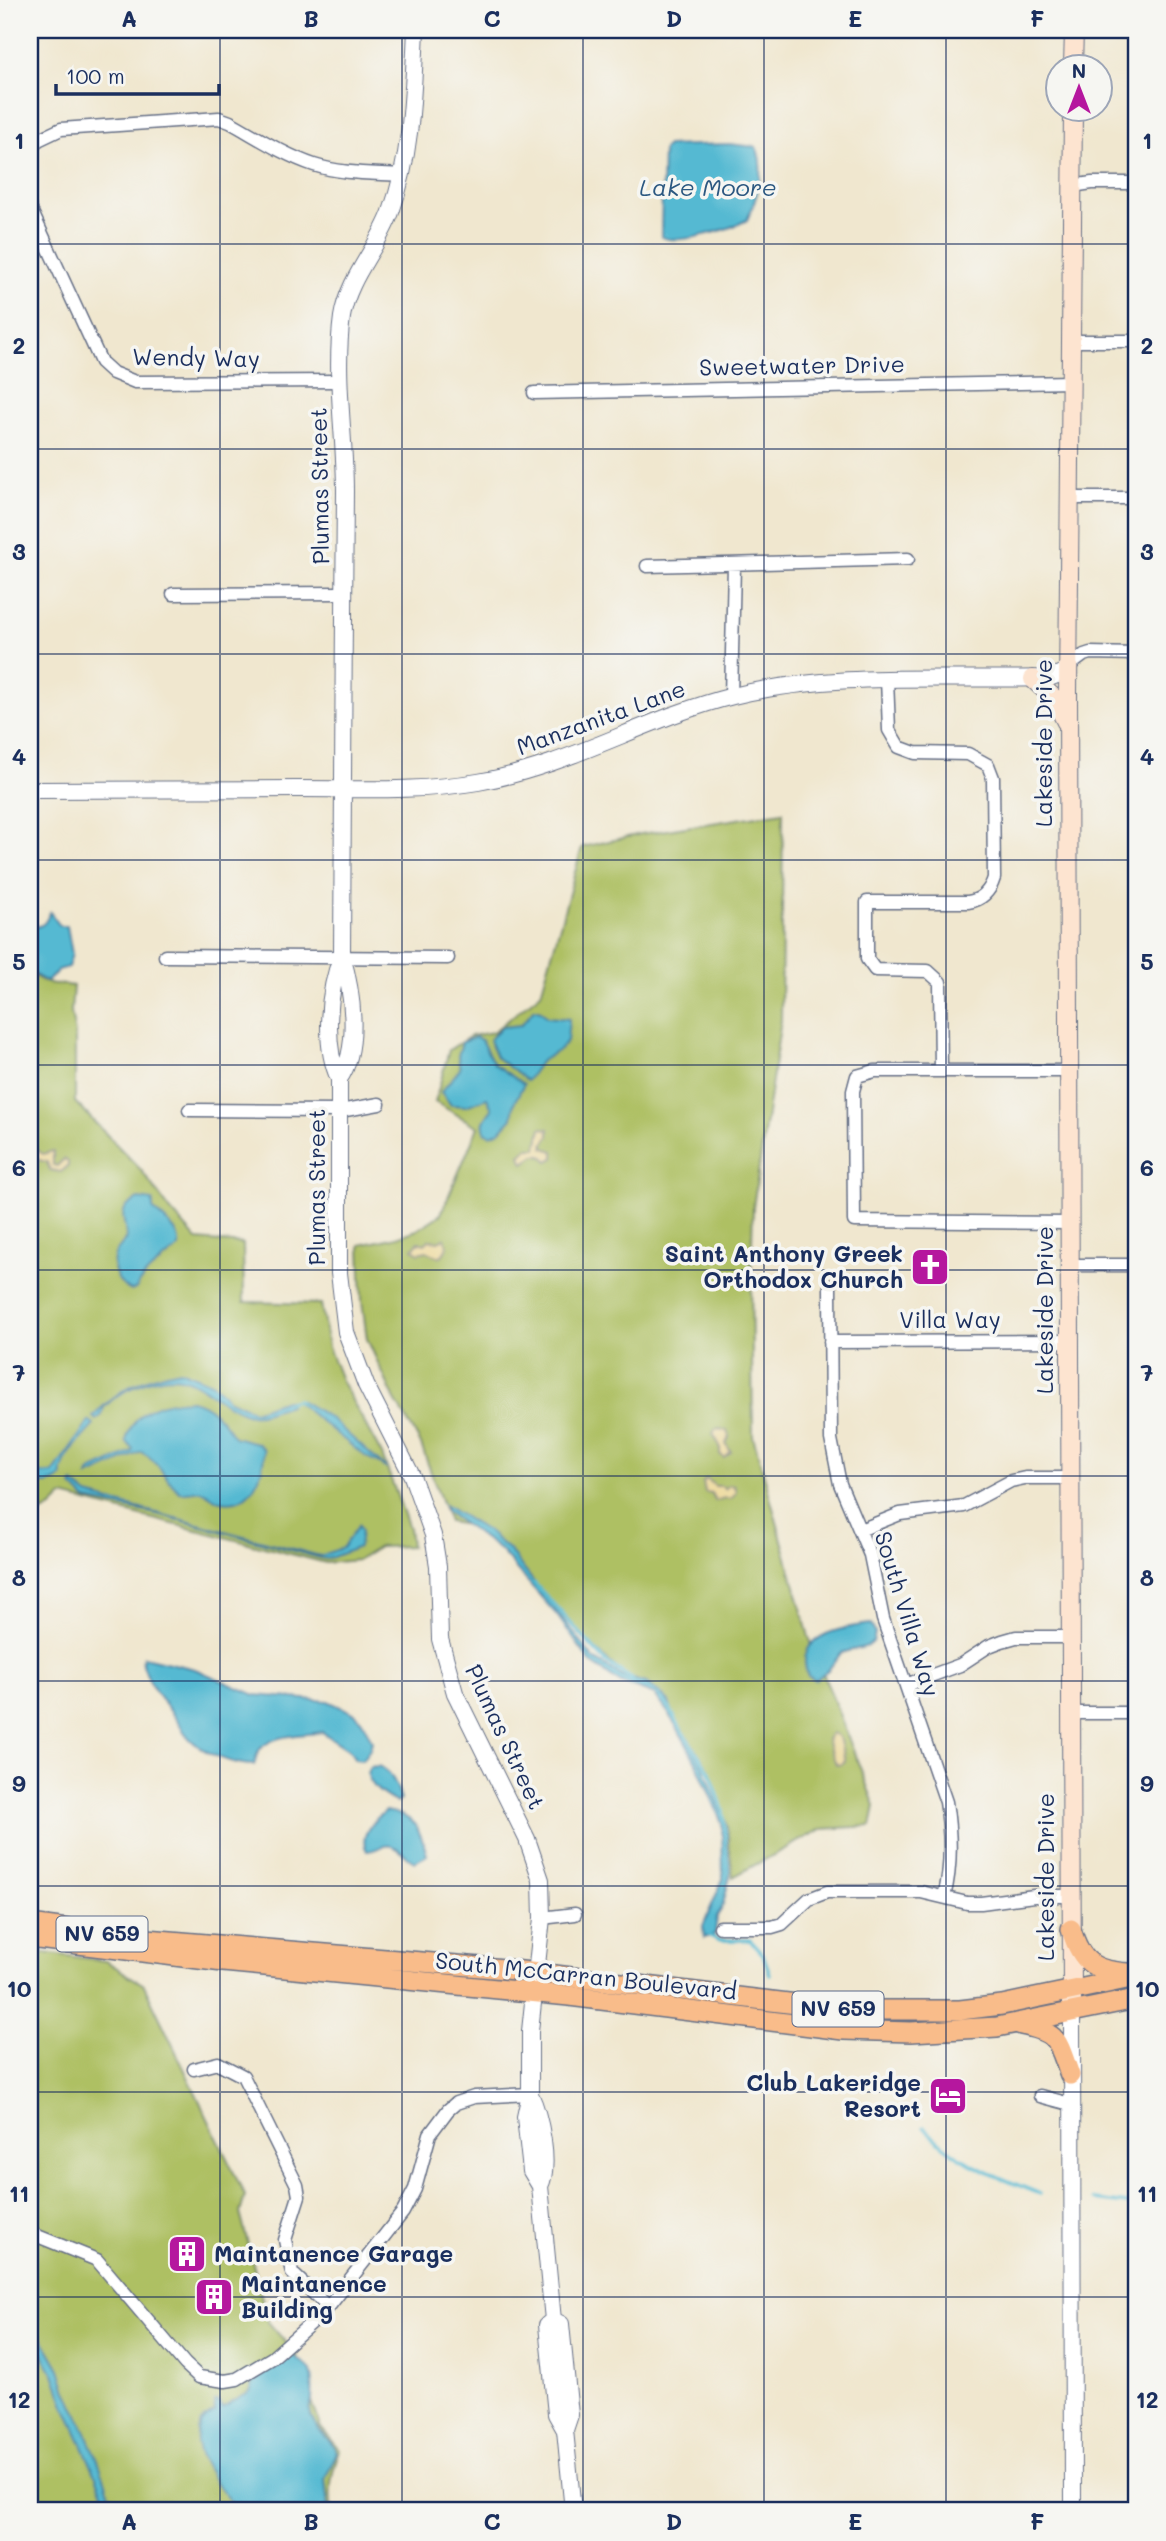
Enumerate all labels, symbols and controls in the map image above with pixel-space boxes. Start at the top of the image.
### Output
text: A [121,3,137,33]
text: B [303,3,319,33]
text: C [483,3,501,33]
text: D [666,3,682,33]
text: E [848,3,862,33]
text: F [1030,3,1044,33]
scale bar [56,52,219,96]
north arrow [1044,52,1114,122]
text: N [1072,58,1086,83]
text: 100 m [66,62,125,89]
text: 1 [14,125,24,155]
text: 1 [1142,125,1152,155]
water label: Lake Moore [639,171,777,202]
text: 2 [13,330,25,360]
text: 2 [1141,330,1153,360]
street label: Wendy Way [132,341,260,373]
street label: Sweetwater Drive [699,348,905,382]
street label: Plumas Street [303,407,335,565]
text: 3 [12,536,26,566]
text: 3 [1140,536,1154,566]
street label: Lakeside Drive [1028,659,1058,827]
street label: Manzanita Lane [512,673,689,762]
text: 4 [12,741,26,771]
text: 4 [1140,741,1154,771]
text: 5 [12,946,26,976]
text: 5 [1140,946,1154,976]
street label: Plumas Street [301,1109,331,1265]
text: 6 [12,1152,26,1182]
text: 6 [1140,1152,1154,1182]
street label: Lakeside Drive [1029,1226,1059,1394]
place label: Saint Anthony Greek Orthodox Church [665,1238,903,1294]
church icon: Saint Anthony Greek Orthodox Church [909,1246,951,1288]
street label: Villa Way [899,1304,1001,1334]
text: 7 [13,1357,26,1387]
text: 7 [1141,1357,1154,1387]
street label: South Villa Way [869,1527,947,1700]
text: 8 [12,1562,26,1592]
text: 8 [1140,1562,1154,1592]
street label: Plumas Street [459,1659,553,1814]
text: 9 [12,1768,26,1798]
text: 9 [1140,1768,1154,1798]
street label: Lakeside Drive [1030,1793,1060,1961]
road number: NV 659 [56,1916,148,1952]
street label: South McCarran Boulevard [434,1944,738,2006]
text: 10 [7,1973,32,2003]
text: 10 [1135,1973,1160,2003]
road number: NV 659 [792,1992,884,2026]
place label: Club Lakeridge Resort [746,2067,921,2123]
hotel icon: Club Lakeridge Resort [927,2075,969,2117]
text: 11 [9,2178,29,2208]
text: 11 [1137,2178,1157,2208]
building icon: Maintanence Garage [166,2233,208,2275]
place label: Maintanence Garage [214,2238,453,2268]
place label: Maintanence Building [241,2268,387,2324]
building icon: Maintanence Building [193,2276,235,2318]
text: 12 [7,2384,31,2414]
text: 12 [1135,2384,1159,2414]
text: A [121,2506,137,2536]
text: B [303,2506,319,2536]
text: C [483,2506,501,2536]
text: D [666,2506,682,2536]
text: E [848,2506,862,2536]
text: F [1030,2506,1044,2536]

